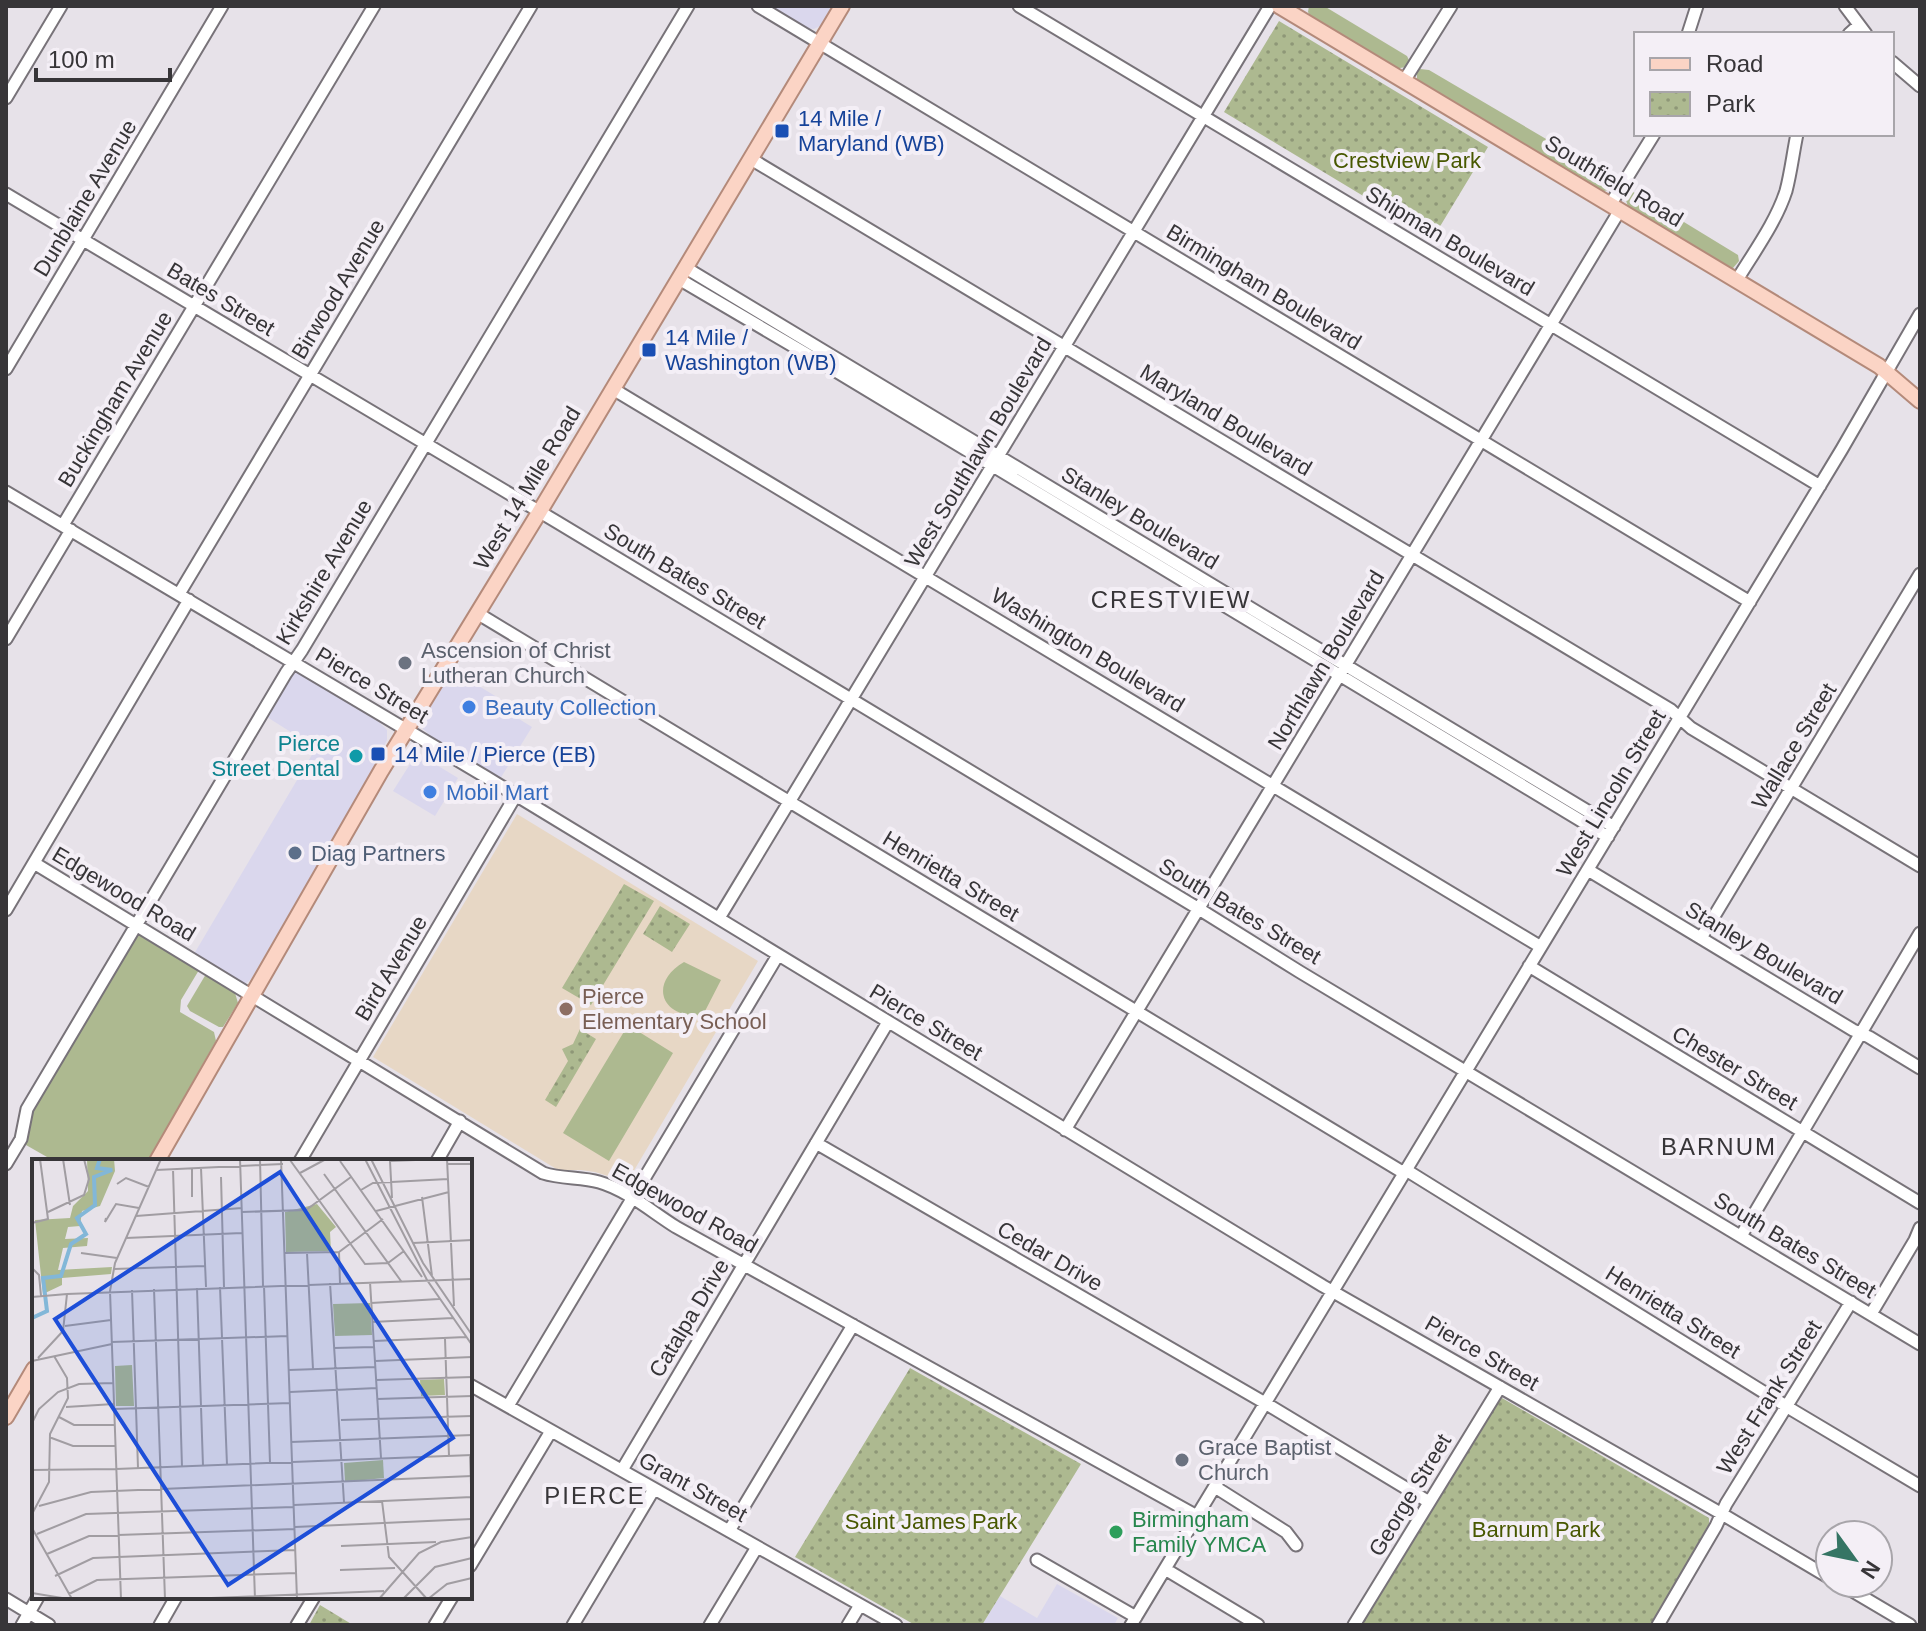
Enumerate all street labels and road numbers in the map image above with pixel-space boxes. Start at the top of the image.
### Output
street label: Dunblaine Avenue [28,115,142,281]
street label: Southfield Road [1540,130,1688,232]
street label: Shipman Boulevard [1361,181,1539,301]
street label: Birwood Avenue [286,215,390,363]
street label: Birmingham Boulevard [1162,219,1366,355]
street label: Bates Street [163,257,279,341]
street label: Buckingham Avenue [53,307,177,491]
street label: West Southlawn Boulevard [899,333,1057,571]
street label: Maryland Boulevard [1136,359,1316,481]
street label: West 14 Mile Road [469,402,585,574]
street label: Stanley Boulevard [1057,461,1223,575]
street label: Kirkshire Avenue [271,495,377,649]
street label: South Bates Street [599,518,771,634]
street label: Northlawn Boulevard [1263,566,1389,754]
street label: Washington Boulevard [987,582,1189,718]
street label: Pierce Street [311,642,433,728]
street label: Wallace Street [1747,679,1841,813]
street label: West Lincoln Street [1551,705,1671,881]
street label: Henrietta Street [879,826,1023,926]
street label: Edgewood Road [48,841,200,947]
street label: South Bates Street [1154,853,1326,969]
street label: Stanley Boulevard [1681,896,1847,1010]
street label: Bird Avenue [350,911,432,1025]
street label: Pierce Street [865,979,987,1065]
street label: Chester Street [1668,1021,1802,1115]
street label: Edgewood Road [608,1158,762,1258]
street label: South Bates Street [1709,1187,1881,1303]
street label: Cedar Drive [993,1216,1107,1296]
street label: Catalpa Drive [644,1254,734,1382]
street label: Henrietta Street [1601,1261,1745,1363]
street label: Pierce Street [1421,1310,1543,1396]
street label: West Frank Street [1712,1315,1826,1479]
street label: George Street [1364,1429,1456,1561]
street label: Grant Street [635,1447,751,1527]

